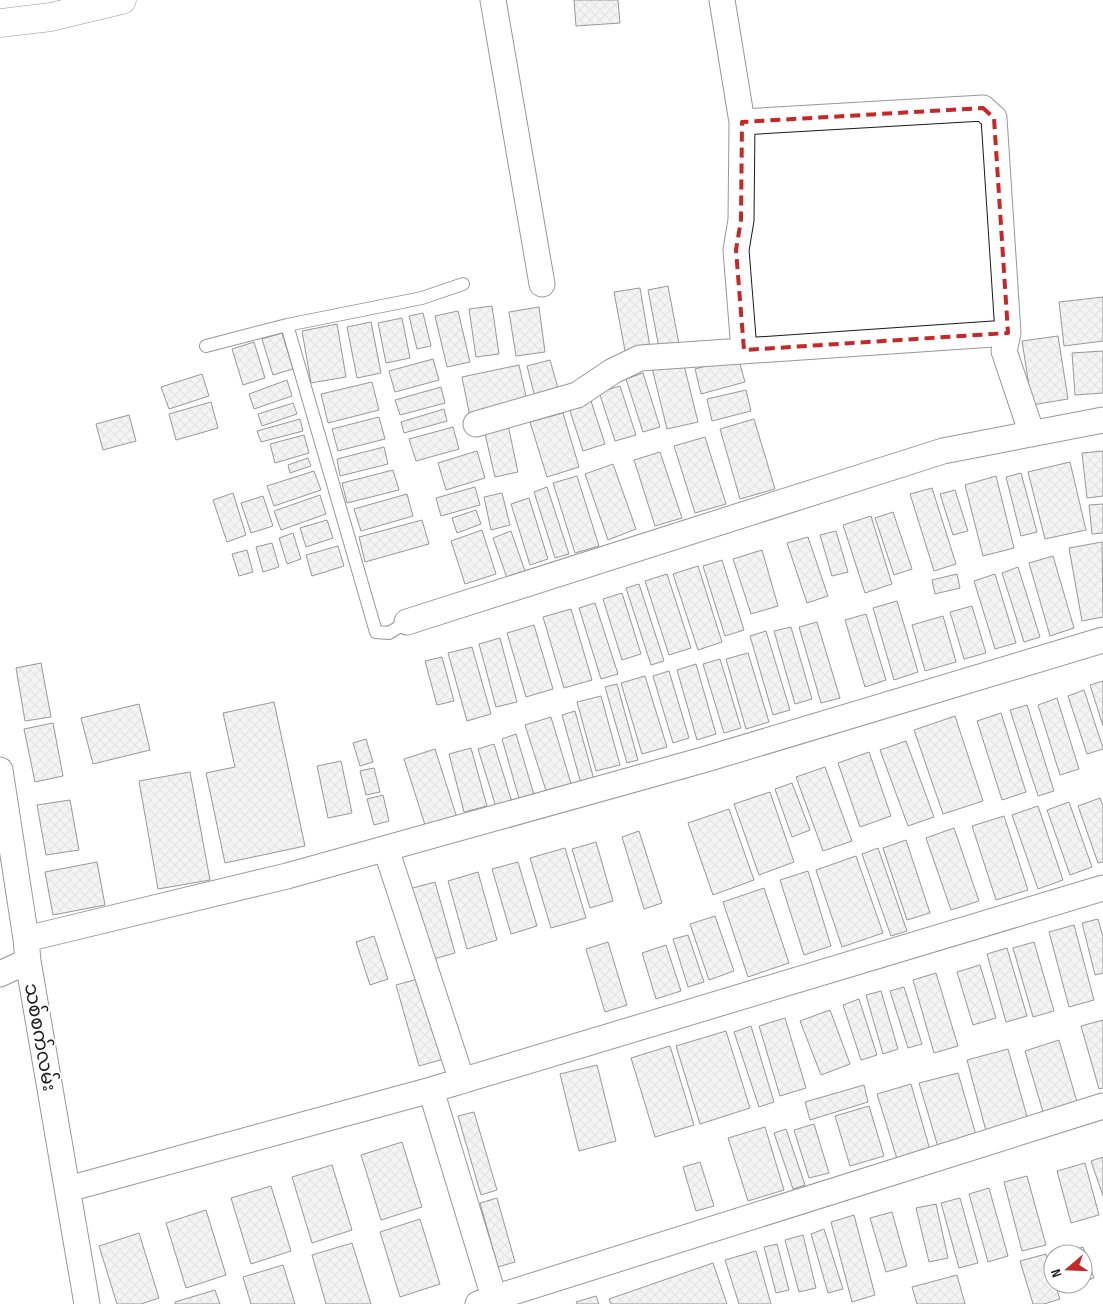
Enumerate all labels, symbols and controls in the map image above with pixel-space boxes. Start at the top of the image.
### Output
street label: သစ်စက်လမ်း [19,981,64,1093]
north arrow [1043,1244,1093,1294]
text: N [1047,1267,1065,1279]

